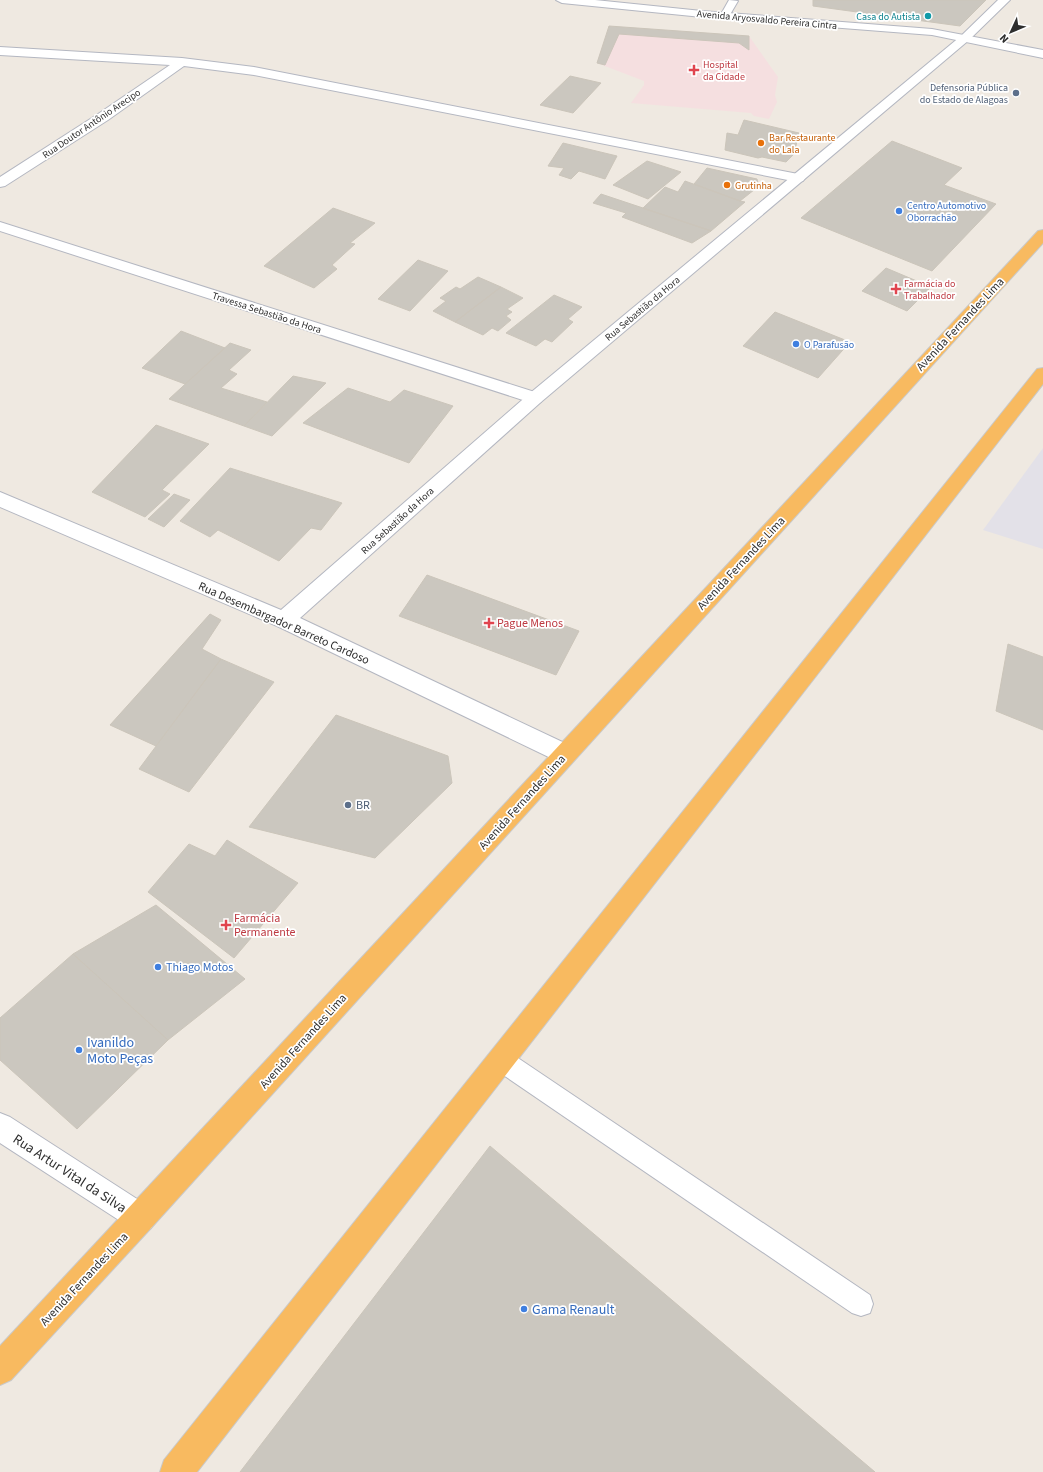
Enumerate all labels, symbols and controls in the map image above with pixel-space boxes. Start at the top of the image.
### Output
street label: Avenida Aryosvaldo Pereira Cintra [696,7,838,33]
place label: Casa do Autista [856,10,920,24]
marker: Casa do Autista [923,11,933,21]
north arrow [991,12,1031,52]
text: N [996,31,1012,46]
place label: Hospital da Cidade [703,58,745,84]
marker: Hospital da Cidade [688,64,700,76]
place label: Defensoria Pública do Estado de Alagoas [920,81,1008,107]
street label: Rua Doutor Antônio Arecipo [40,86,144,162]
marker: Defensoria Pública do Estado de Alagoas [1011,88,1021,98]
place label: Bar Restaurante do Lala [769,131,836,157]
marker: Bar Restaurante do Lala [756,138,766,148]
place label: Grutinha [735,179,772,193]
marker: Grutinha [722,180,732,190]
place label: Centro Automotivo Oborrachão [907,199,986,225]
marker: Centro Automotivo Oborrachão [894,206,904,216]
street label: Rua Sebastião da Hora [602,273,683,344]
street label: Avenida Fernandes Lima [912,274,1008,375]
place label: Farmácia do Trabalhador [904,277,956,303]
marker: Farmácia do Trabalhador [891,284,901,294]
street label: Travessa Sebastião da Hora [210,289,323,337]
place label: O Parafusão [804,338,854,352]
marker: O Parafusão [791,339,801,349]
street label: Rua Sebastião da Hora [358,484,437,557]
street label: Avenida Fernandes Lima [693,513,789,614]
street label: Rua Desembargador Barreto Cardoso [195,578,372,669]
place label: Pague Menos [497,615,563,632]
marker: Pague Menos [484,618,494,628]
street label: Avenida Fernandes Lima [475,751,570,854]
place label: BR [356,797,370,814]
marker: BR [343,800,353,810]
place label: Farmácia Permanente [234,910,296,941]
marker: Farmácia Permanente [221,920,231,930]
place label: Thiago Motos [166,959,233,976]
marker: Thiago Motos [153,962,163,972]
street label: Avenida Fernandes Lima [256,990,351,1093]
place label: Ivanildo Moto Peças [87,1033,153,1069]
marker: Ivanildo Moto Peças [74,1045,84,1055]
street label: Rua Artur Vital da Silva [9,1130,130,1218]
street label: Avenida Fernandes Lima [36,1229,132,1330]
place label: Gama Renault [532,1300,615,1320]
marker: Gama Renault [519,1304,529,1314]

